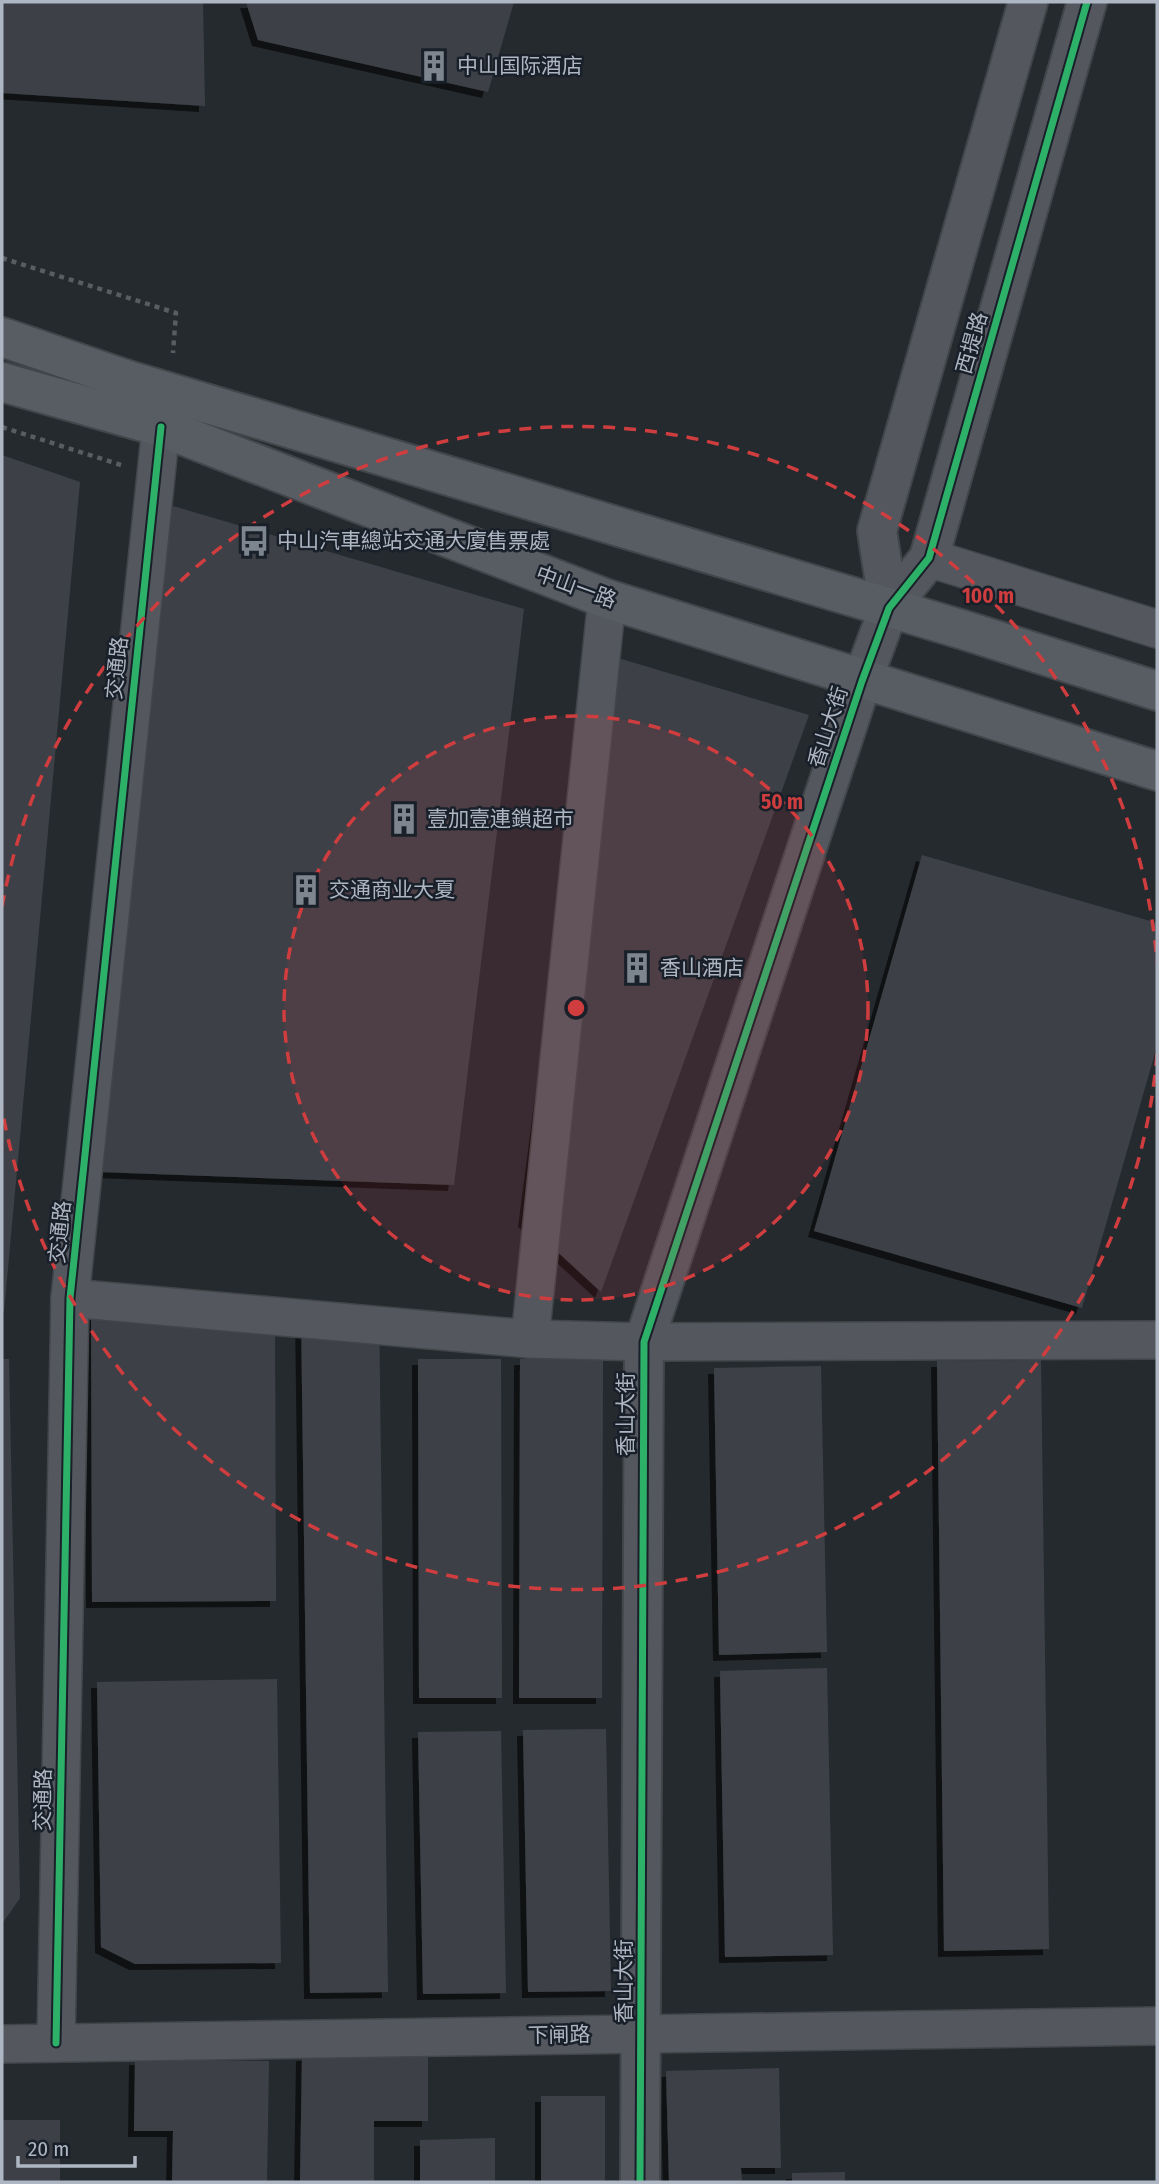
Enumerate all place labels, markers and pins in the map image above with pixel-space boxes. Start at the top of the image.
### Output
building icon: 中山国际酒店 [417,49,451,83]
place label: 中山国际酒店 [457,53,583,79]
bus stop icon: 中山汽車總站交通大廈售票處 [237,524,271,558]
place label: 中山汽車總站交通大廈售票處 [277,528,550,554]
building icon: 壹加壹連鎖超市 [387,802,421,836]
place label: 壹加壹連鎖超市 [427,806,574,832]
building icon: 交通商业大夏 [289,873,323,907]
place label: 交通商业大夏 [329,877,455,903]
building icon: 香山酒店 [620,951,654,985]
place label: 香山酒店 [660,955,744,981]
centre of rings [564,996,588,1020]

